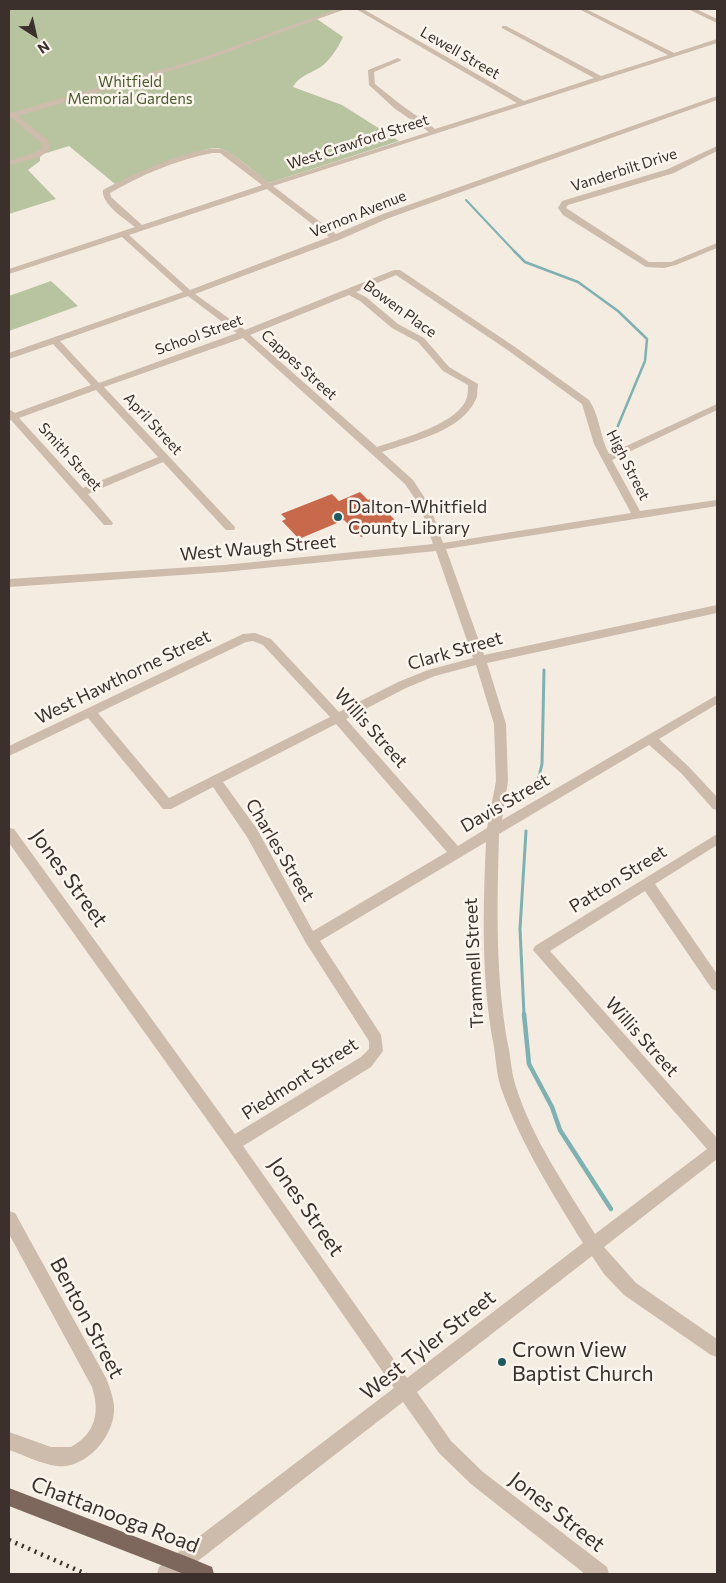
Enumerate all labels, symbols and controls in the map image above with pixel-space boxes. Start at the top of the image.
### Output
north arrow [10,10,60,60]
street label: Lewell Street [417,23,503,83]
text: N [35,38,53,58]
park label: Whitfield Memorial Gardens [67,73,193,108]
street label: West Crawford Street [285,111,431,173]
street label: Vanderbilt Drive [569,144,679,196]
street label: Vernon Avenue [307,187,409,241]
street label: Bowen Place [360,276,440,342]
street label: School Street [153,311,245,359]
street label: Cappes Street [257,326,341,404]
street label: April Street [120,389,186,459]
street label: Smith Street [35,419,105,495]
street label: High Street [602,427,654,503]
place label: Dalton-Whitfield County Library [348,496,487,538]
marker: Dalton-Whitfield County Library [332,511,344,523]
street label: West Waugh Street [179,530,337,566]
street label: West Hawthorne Street [32,625,214,729]
street label: Clark Street [405,627,505,675]
street label: Willis Street [330,684,412,772]
street label: Davis Street [457,769,553,837]
street label: Charles Street [241,795,319,905]
street label: Jones Street [25,824,113,932]
street label: Patton Street [565,841,671,917]
street label: Trammell Street [460,897,488,1029]
street label: Willis Street [601,993,683,1081]
street label: Piedmont Street [238,1033,362,1125]
street label: Jones Street [263,1153,349,1261]
street label: Benton Street [45,1253,129,1383]
street label: West Tyler Street [356,1284,500,1406]
place label: Crown View Baptist Church [512,1337,654,1387]
marker: Crown View Baptist Church [496,1356,508,1368]
street label: Jones Street [504,1467,610,1557]
street label: Chattanooga Road [27,1471,203,1559]

